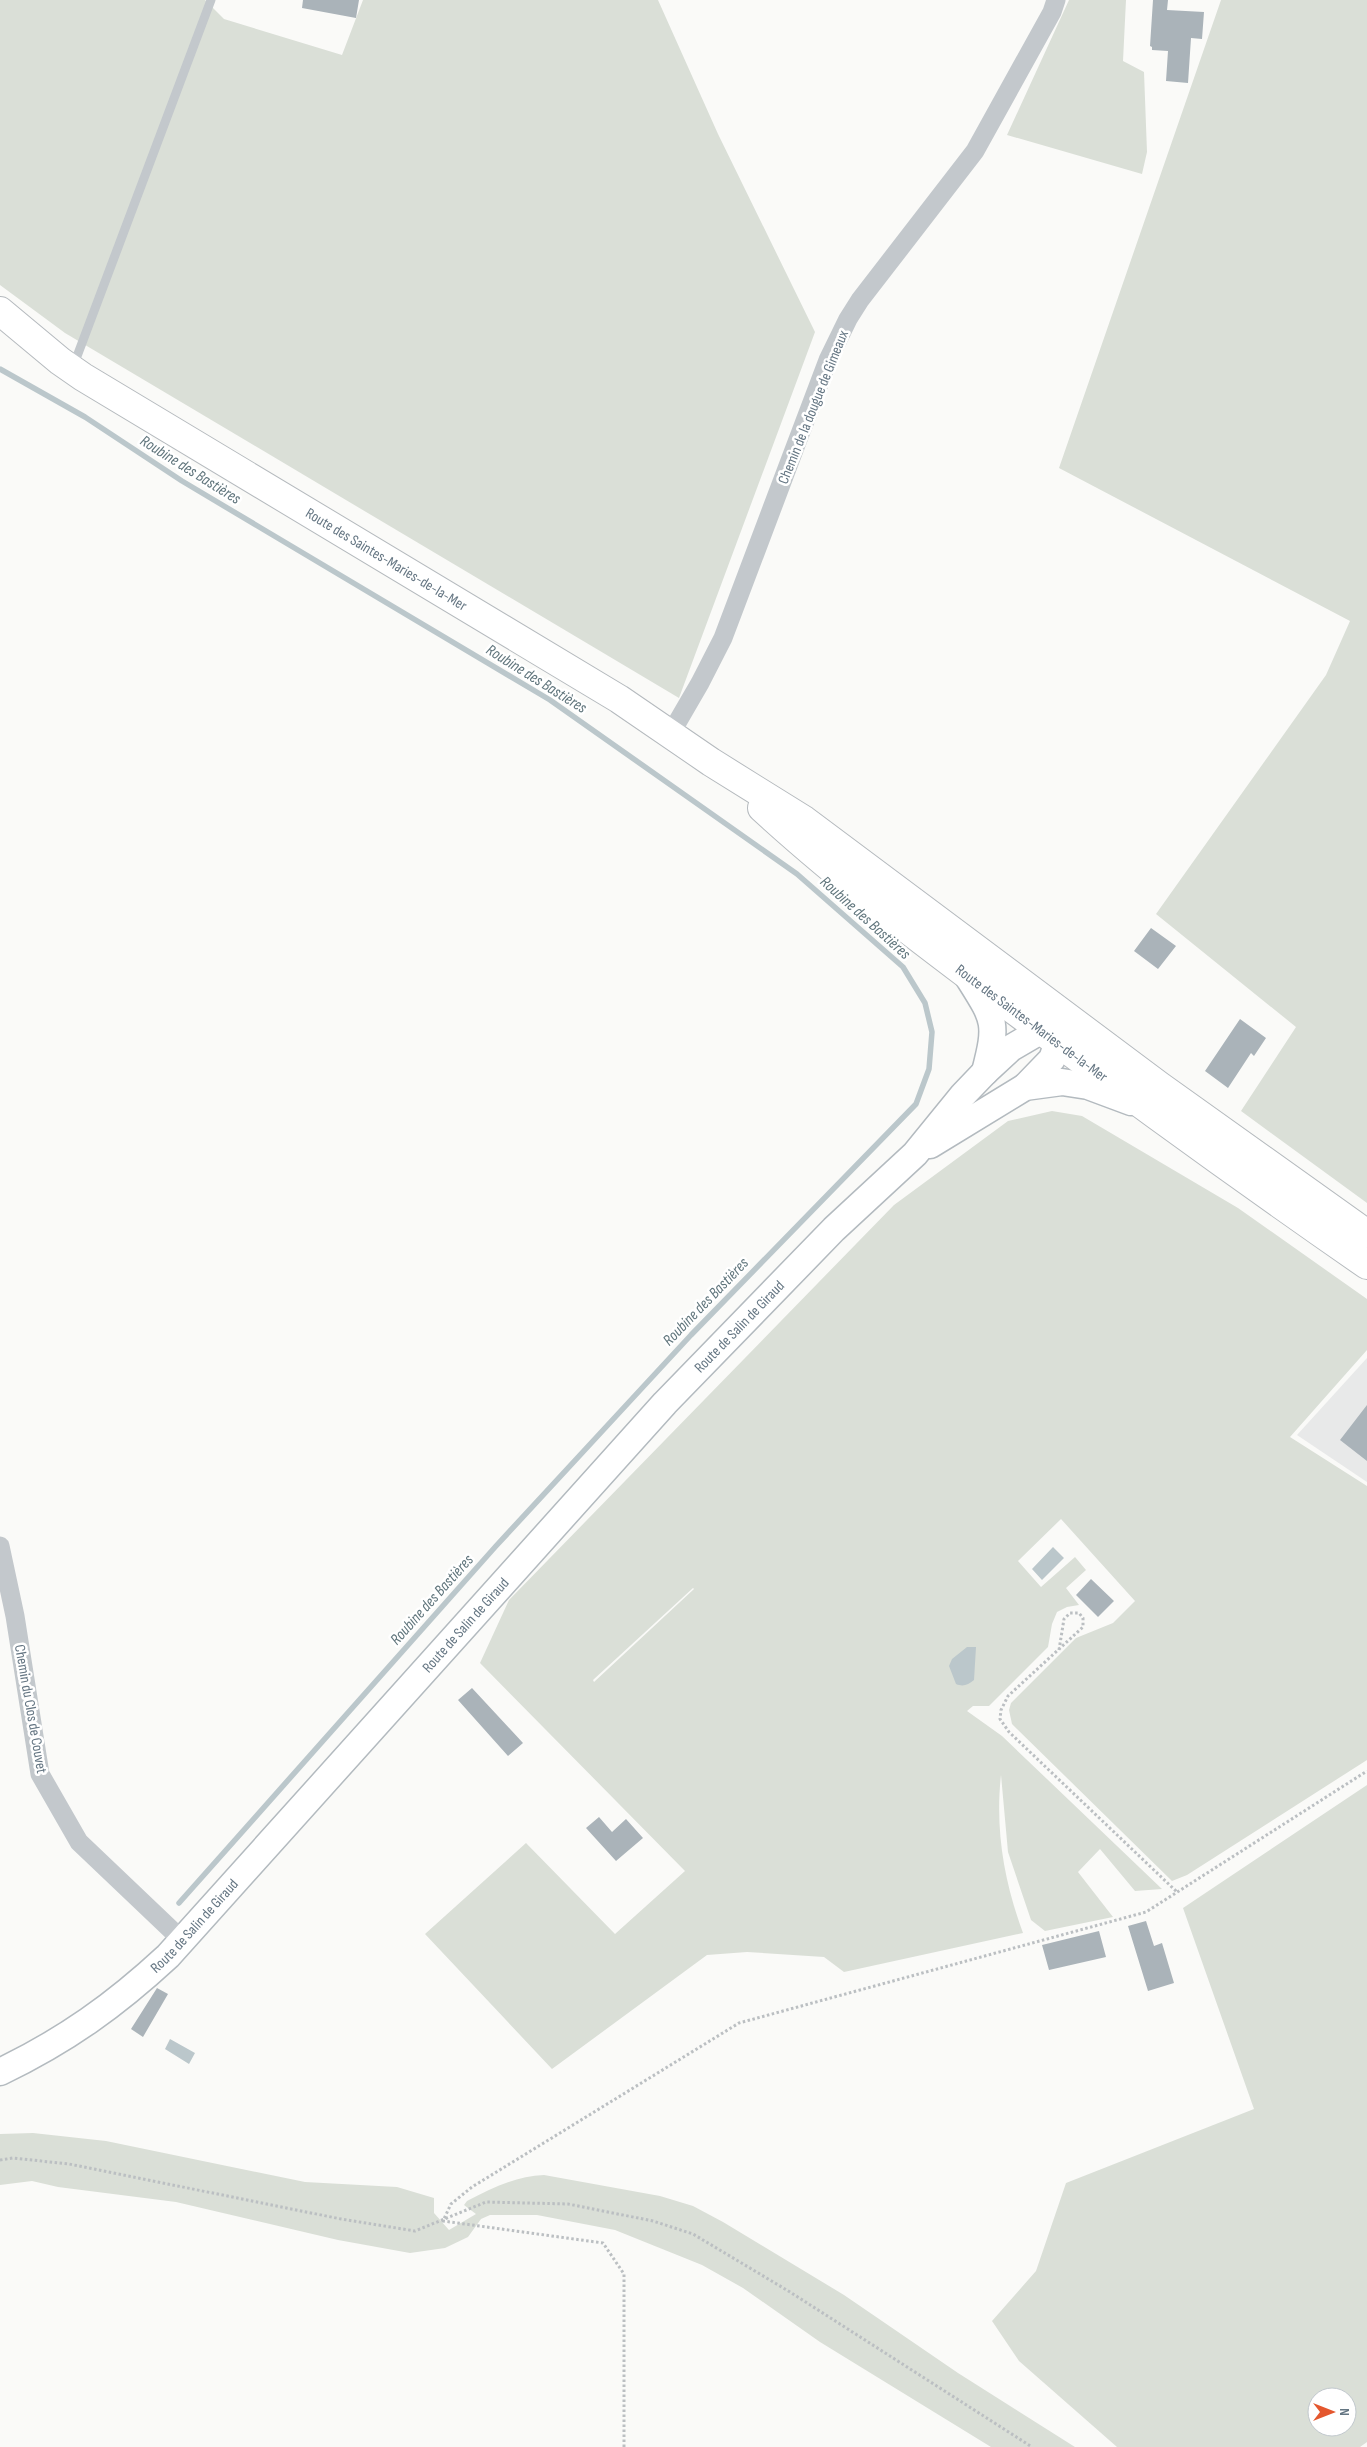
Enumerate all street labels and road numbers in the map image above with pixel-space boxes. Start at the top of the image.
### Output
street label: Chemin de la dougue de Gimeaux [774,327,853,487]
street label: Route des Saintes-Maries-de-la-Mer [302,504,471,616]
street label: Route des Saintes-Maries-de-la-Mer [951,960,1112,1087]
street label: Route de Salin de Giraud [691,1277,789,1377]
street label: Route de Salin de Giraud [418,1574,513,1677]
street label: Chemin du Clos de Couvet [10,1643,51,1775]
street label: Route de Salin de Giraud [147,1875,243,1977]

